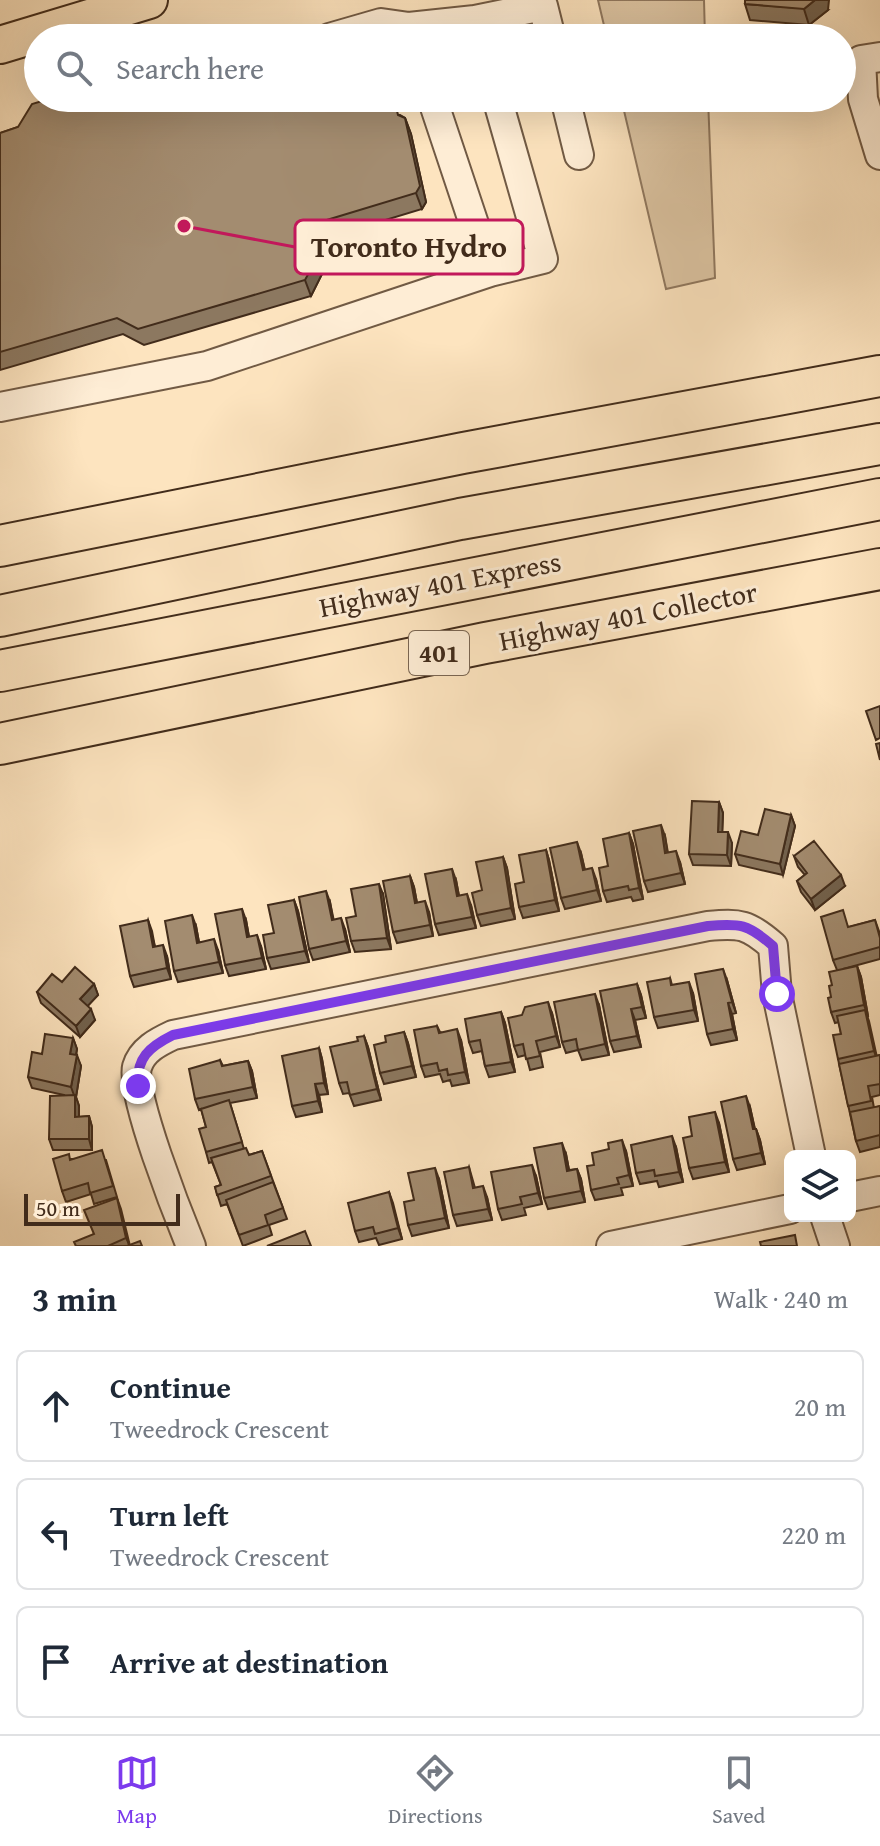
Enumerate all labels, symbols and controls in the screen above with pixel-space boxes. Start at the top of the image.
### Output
search box [24,24,856,112]
icon: search [52,46,96,90]
text: Search here [116,46,264,90]
callout: Toronto Hydro [295,220,523,274]
text: Toronto Hydro [311,224,507,268]
street label: Highway 401 Express [315,540,564,627]
street label: Highway 401 Collector [495,570,761,661]
road number: 401 [409,631,469,675]
route start [759,976,795,1012]
route end [120,1068,156,1104]
map controls [784,1150,856,1222]
button: layers [784,1150,856,1222]
scale bar [24,1190,180,1226]
text: 50 m [36,1192,80,1224]
text: 3 min [32,1274,117,1323]
text: Walk · 240 m [714,1279,848,1318]
text: Continue [110,1365,231,1409]
icon: ahead [34,1384,78,1428]
text: 20 m [794,1387,846,1426]
text: Tweedrock Crescent [110,1409,329,1448]
text: Turn left [110,1493,229,1537]
icon: left [34,1512,78,1556]
text: 220 m [781,1515,846,1554]
text: Tweedrock Crescent [110,1537,329,1576]
icon: arrive [34,1640,78,1684]
text: Arrive at destination [110,1640,388,1684]
tab: Map [115,1751,159,1831]
tab: Directions [388,1751,483,1831]
tab: Saved [712,1751,765,1831]

